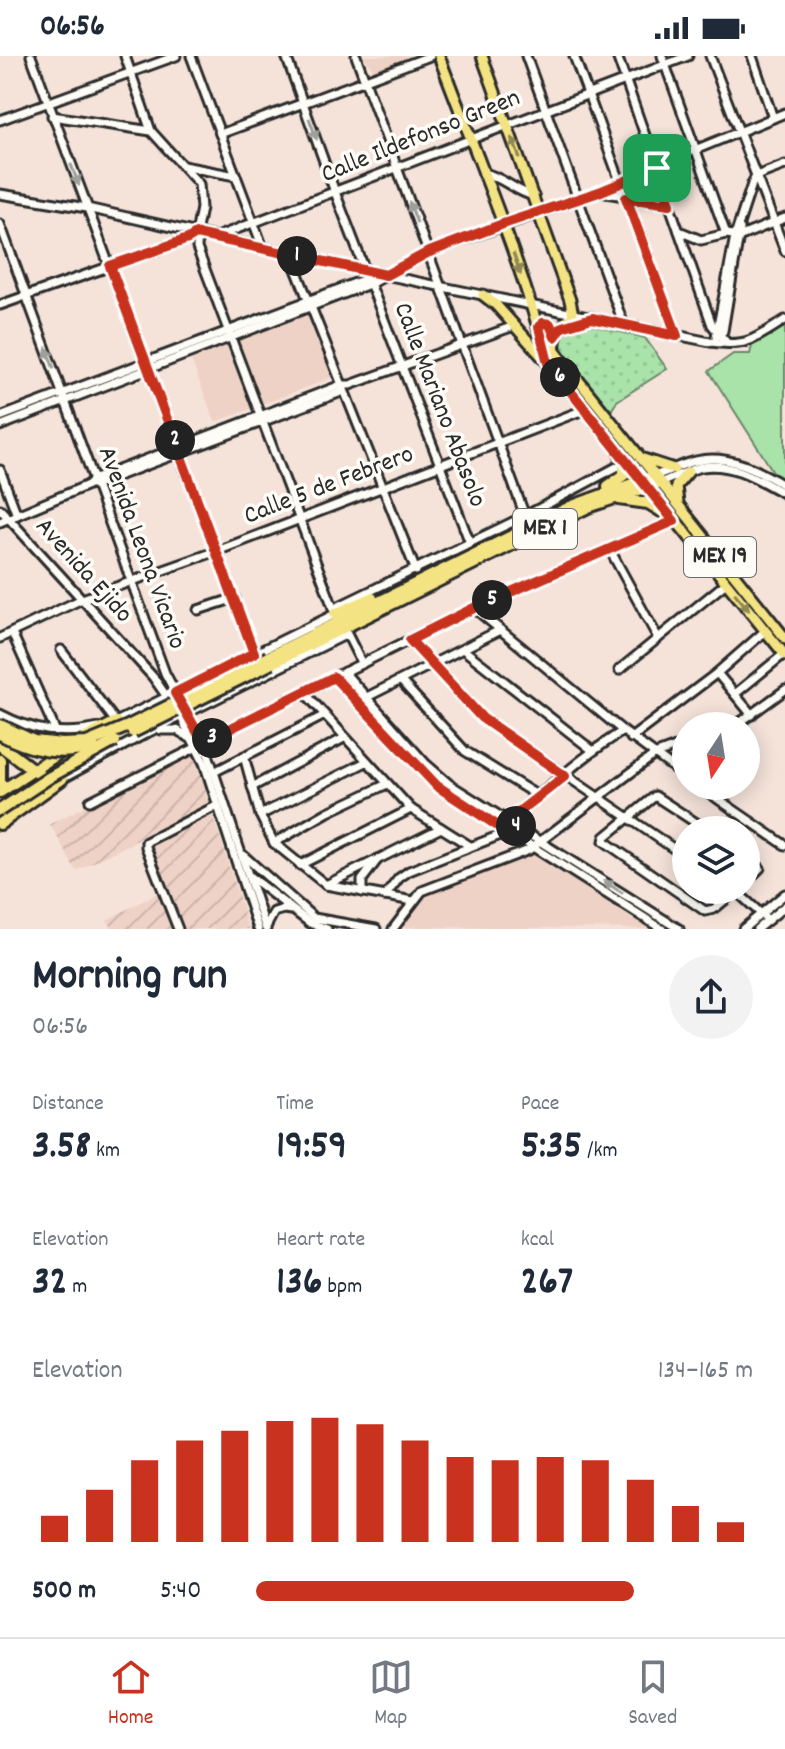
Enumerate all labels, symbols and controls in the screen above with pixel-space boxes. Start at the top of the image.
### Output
text: 06:56 [40,7,105,50]
street label: Calle Ildefonso Green [316,80,526,194]
one-way arrow [307,117,319,141]
pin [623,134,691,202]
one-way arrow [509,136,522,160]
icon: arrive [635,146,679,190]
one-way arrow [69,163,82,187]
one-way arrow [406,200,418,224]
pin: 1 [277,236,317,276]
text: 1 [295,240,299,271]
one-way arrow [511,253,523,277]
street label: Calle Mariano Abasolo [383,297,495,513]
one-way arrow [44,346,56,370]
pin: 6 [540,357,580,397]
text: 6 [555,361,565,392]
pin: 2 [155,420,195,460]
text: 2 [170,424,180,455]
street label: Calle 5 de Febrero [239,437,419,535]
street label: Avenida Leona Vicario [87,441,195,655]
road number: MEX 1 [513,509,577,549]
street label: Avenida Ejido [26,510,140,632]
road number: MEX 19 [684,537,756,577]
pin: 5 [472,580,512,620]
text: 5 [487,584,497,615]
one-way arrow [733,592,750,612]
north arrow [672,712,760,800]
map controls [672,712,760,904]
pin: 3 [192,718,232,758]
text: 3 [207,722,217,753]
pin: 4 [496,806,536,846]
text: 4 [511,810,521,841]
button: layers [672,816,760,904]
one-way arrow [602,881,624,895]
text: Morning run [32,947,227,1010]
button: share [669,955,753,1039]
text: 06:56 [32,1009,88,1046]
text: Distance [32,1089,104,1120]
text: Time [276,1089,314,1120]
text: Pace [521,1089,560,1120]
text: 3.58 [32,1120,91,1177]
text: 19:59 [276,1120,347,1177]
text: 5:35 [521,1120,582,1177]
text: km [91,1136,120,1167]
text: /km [582,1136,618,1167]
text: Elevation [32,1225,109,1256]
text: Heart rate [276,1225,365,1256]
text: kcal [521,1225,554,1256]
text: 32 [32,1256,67,1313]
text: 136 [276,1256,322,1313]
text: 267 [521,1256,573,1313]
text: m [67,1272,87,1303]
text: bpm [322,1272,362,1303]
text: Elevation [32,1353,122,1390]
text: 134–165 m [658,1353,753,1390]
text: 500 m [32,1573,96,1610]
text: 5:40 [160,1573,201,1610]
tab: Home [108,1655,154,1734]
tab: Map [369,1655,413,1734]
tab: Saved [628,1655,677,1734]

